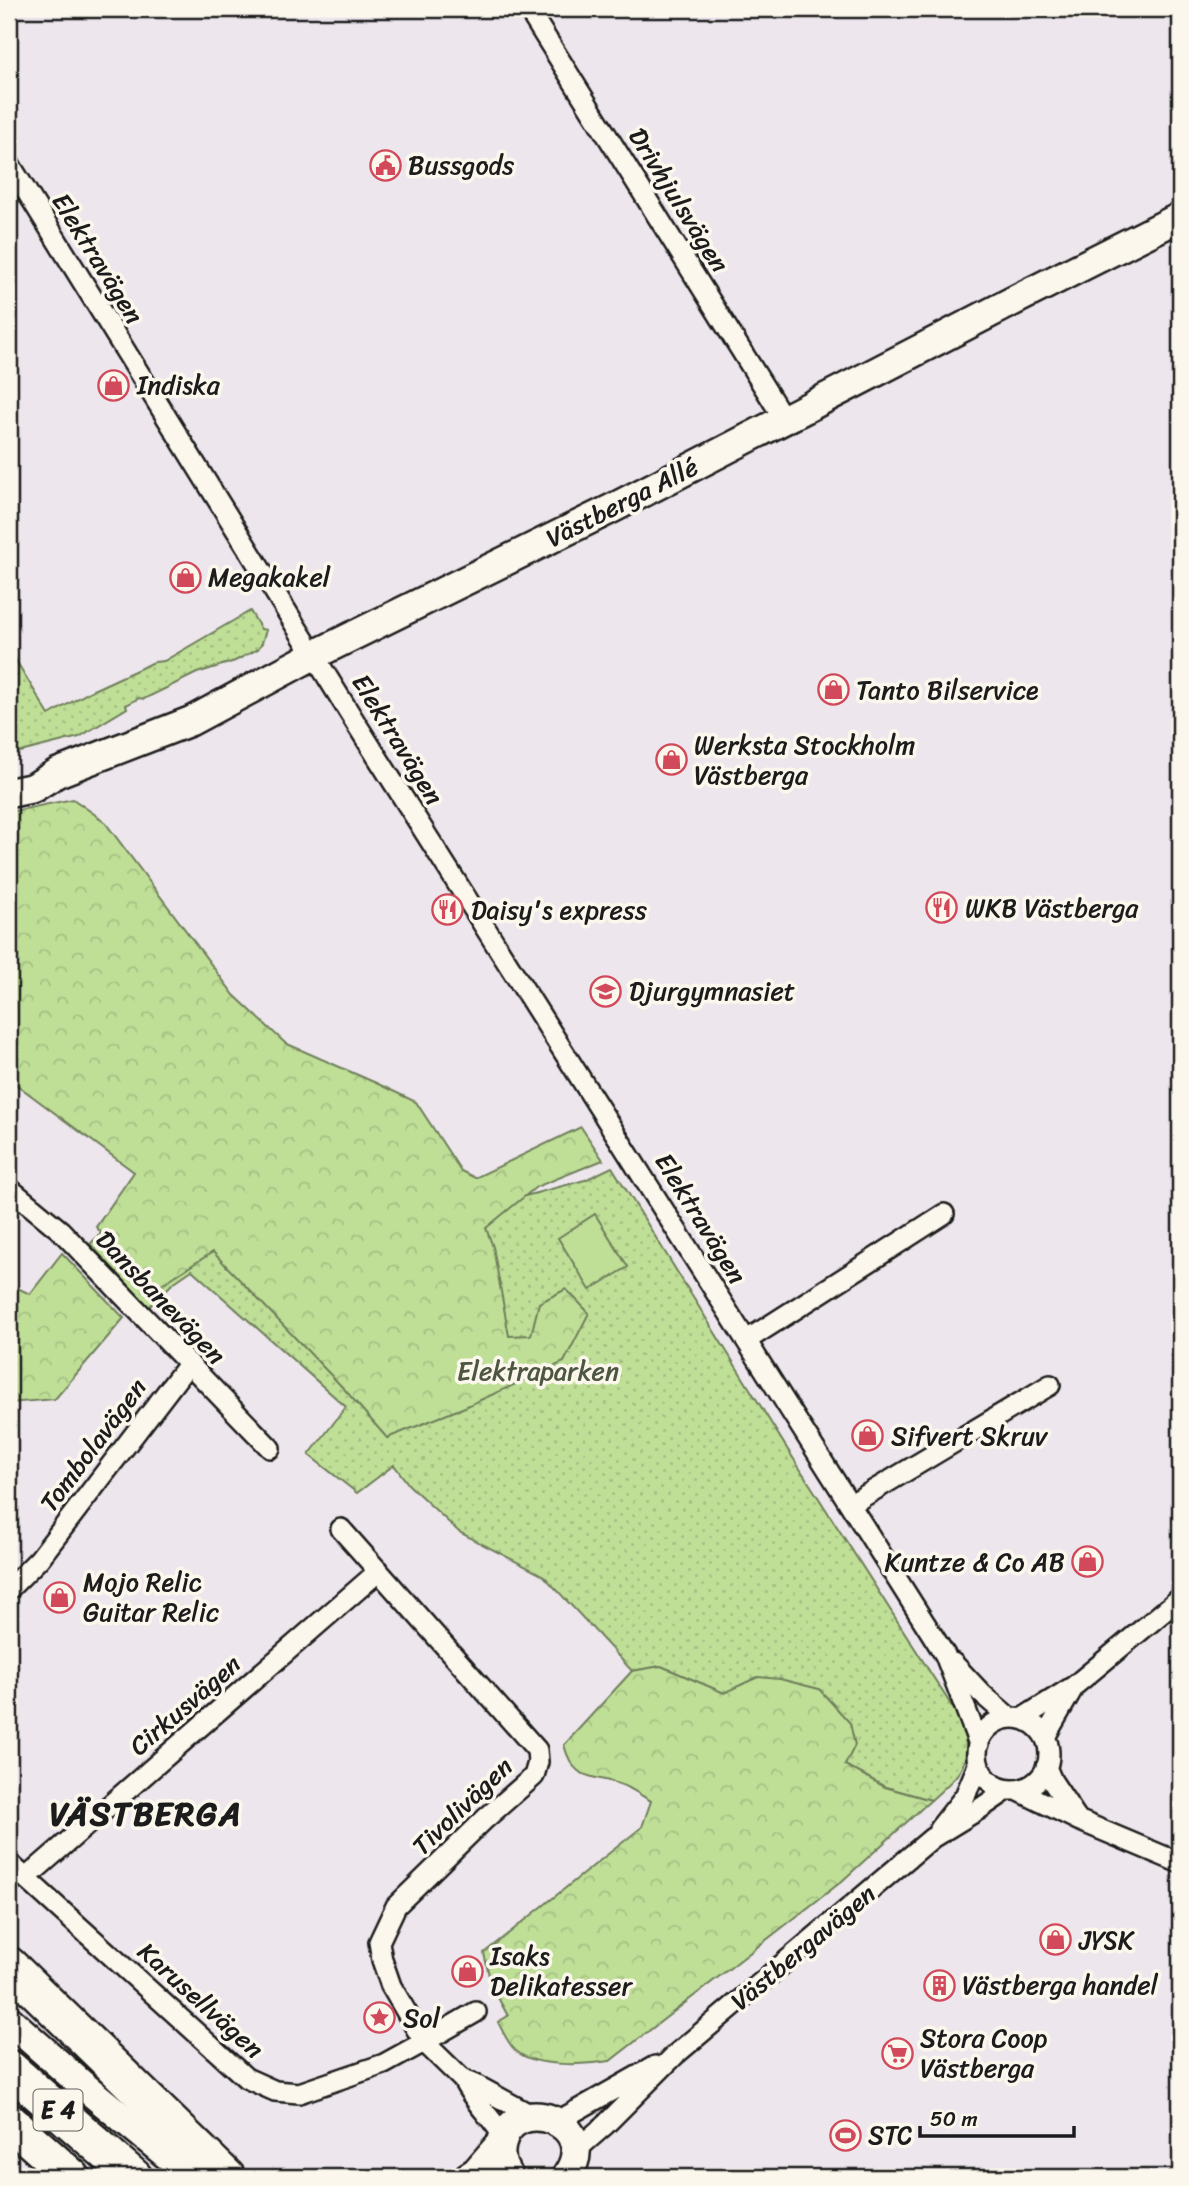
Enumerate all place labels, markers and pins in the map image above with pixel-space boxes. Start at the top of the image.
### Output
place label: Bussgods [408,142,514,188]
public building icon: Bussgods [368,148,402,182]
place label: Indiska [136,362,221,408]
shop icon: Indiska [97,368,131,402]
place label: Megakakel [208,554,331,600]
shop icon: Megakakel [168,560,202,594]
place label: Tanto Bilservice [856,667,1039,713]
shop icon: Tanto Bilservice [816,673,850,707]
place label: Werksta Stockholm Västberga [694,722,915,798]
shop icon: Werksta Stockholm Västberga [654,743,688,777]
place label: WKB Västberga [965,885,1139,931]
place label: Daisy's express [471,887,647,933]
restaurant icon: WKB Västberga [925,891,959,925]
restaurant icon: Daisy's express [431,893,465,927]
place label: Djurgymnasiet [629,968,795,1014]
school or university icon: Djurgymnasiet [589,974,623,1008]
place label: Sifvert Skruv [891,1413,1049,1459]
shop icon: Sifvert Skruv [851,1419,885,1453]
place label: Kuntze & Co AB [885,1539,1065,1585]
shop icon: Kuntze & Co AB [1071,1545,1105,1579]
place label: Mojo Relic Guitar Relic [83,1559,219,1635]
shop icon: Mojo Relic Guitar Relic [43,1580,77,1614]
place label: JYSK [1078,1917,1135,1963]
shop icon: JYSK [1039,1923,1073,1957]
place label: Isaks Delikatesser [489,1933,633,2009]
shop icon: Isaks Delikatesser [450,1954,484,1988]
place label: Västberga handel [962,1962,1159,2008]
building icon: Västberga handel [922,1968,956,2002]
place label: Sol [403,1995,441,2041]
place icon: Sol [363,2001,397,2035]
place label: Stora Coop Västberga [920,2015,1048,2091]
supermarket icon: Stora Coop Västberga [880,2036,914,2070]
place label: STC [868,2112,913,2158]
sports icon: STC [828,2118,862,2152]

